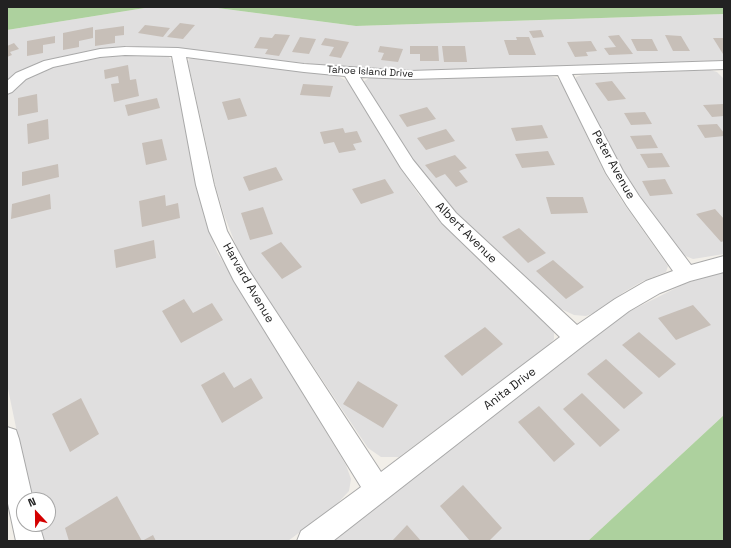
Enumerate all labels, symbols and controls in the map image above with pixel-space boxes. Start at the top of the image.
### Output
street label: Tahoe Island Drive [326,64,414,80]
street label: Peter Avenue [588,128,638,202]
street label: Albert Avenue [432,199,500,267]
street label: Harvard Avenue [219,240,277,326]
street label: Anita Drive [481,365,539,413]
north arrow [16,492,56,532]
text: N [26,494,38,510]

